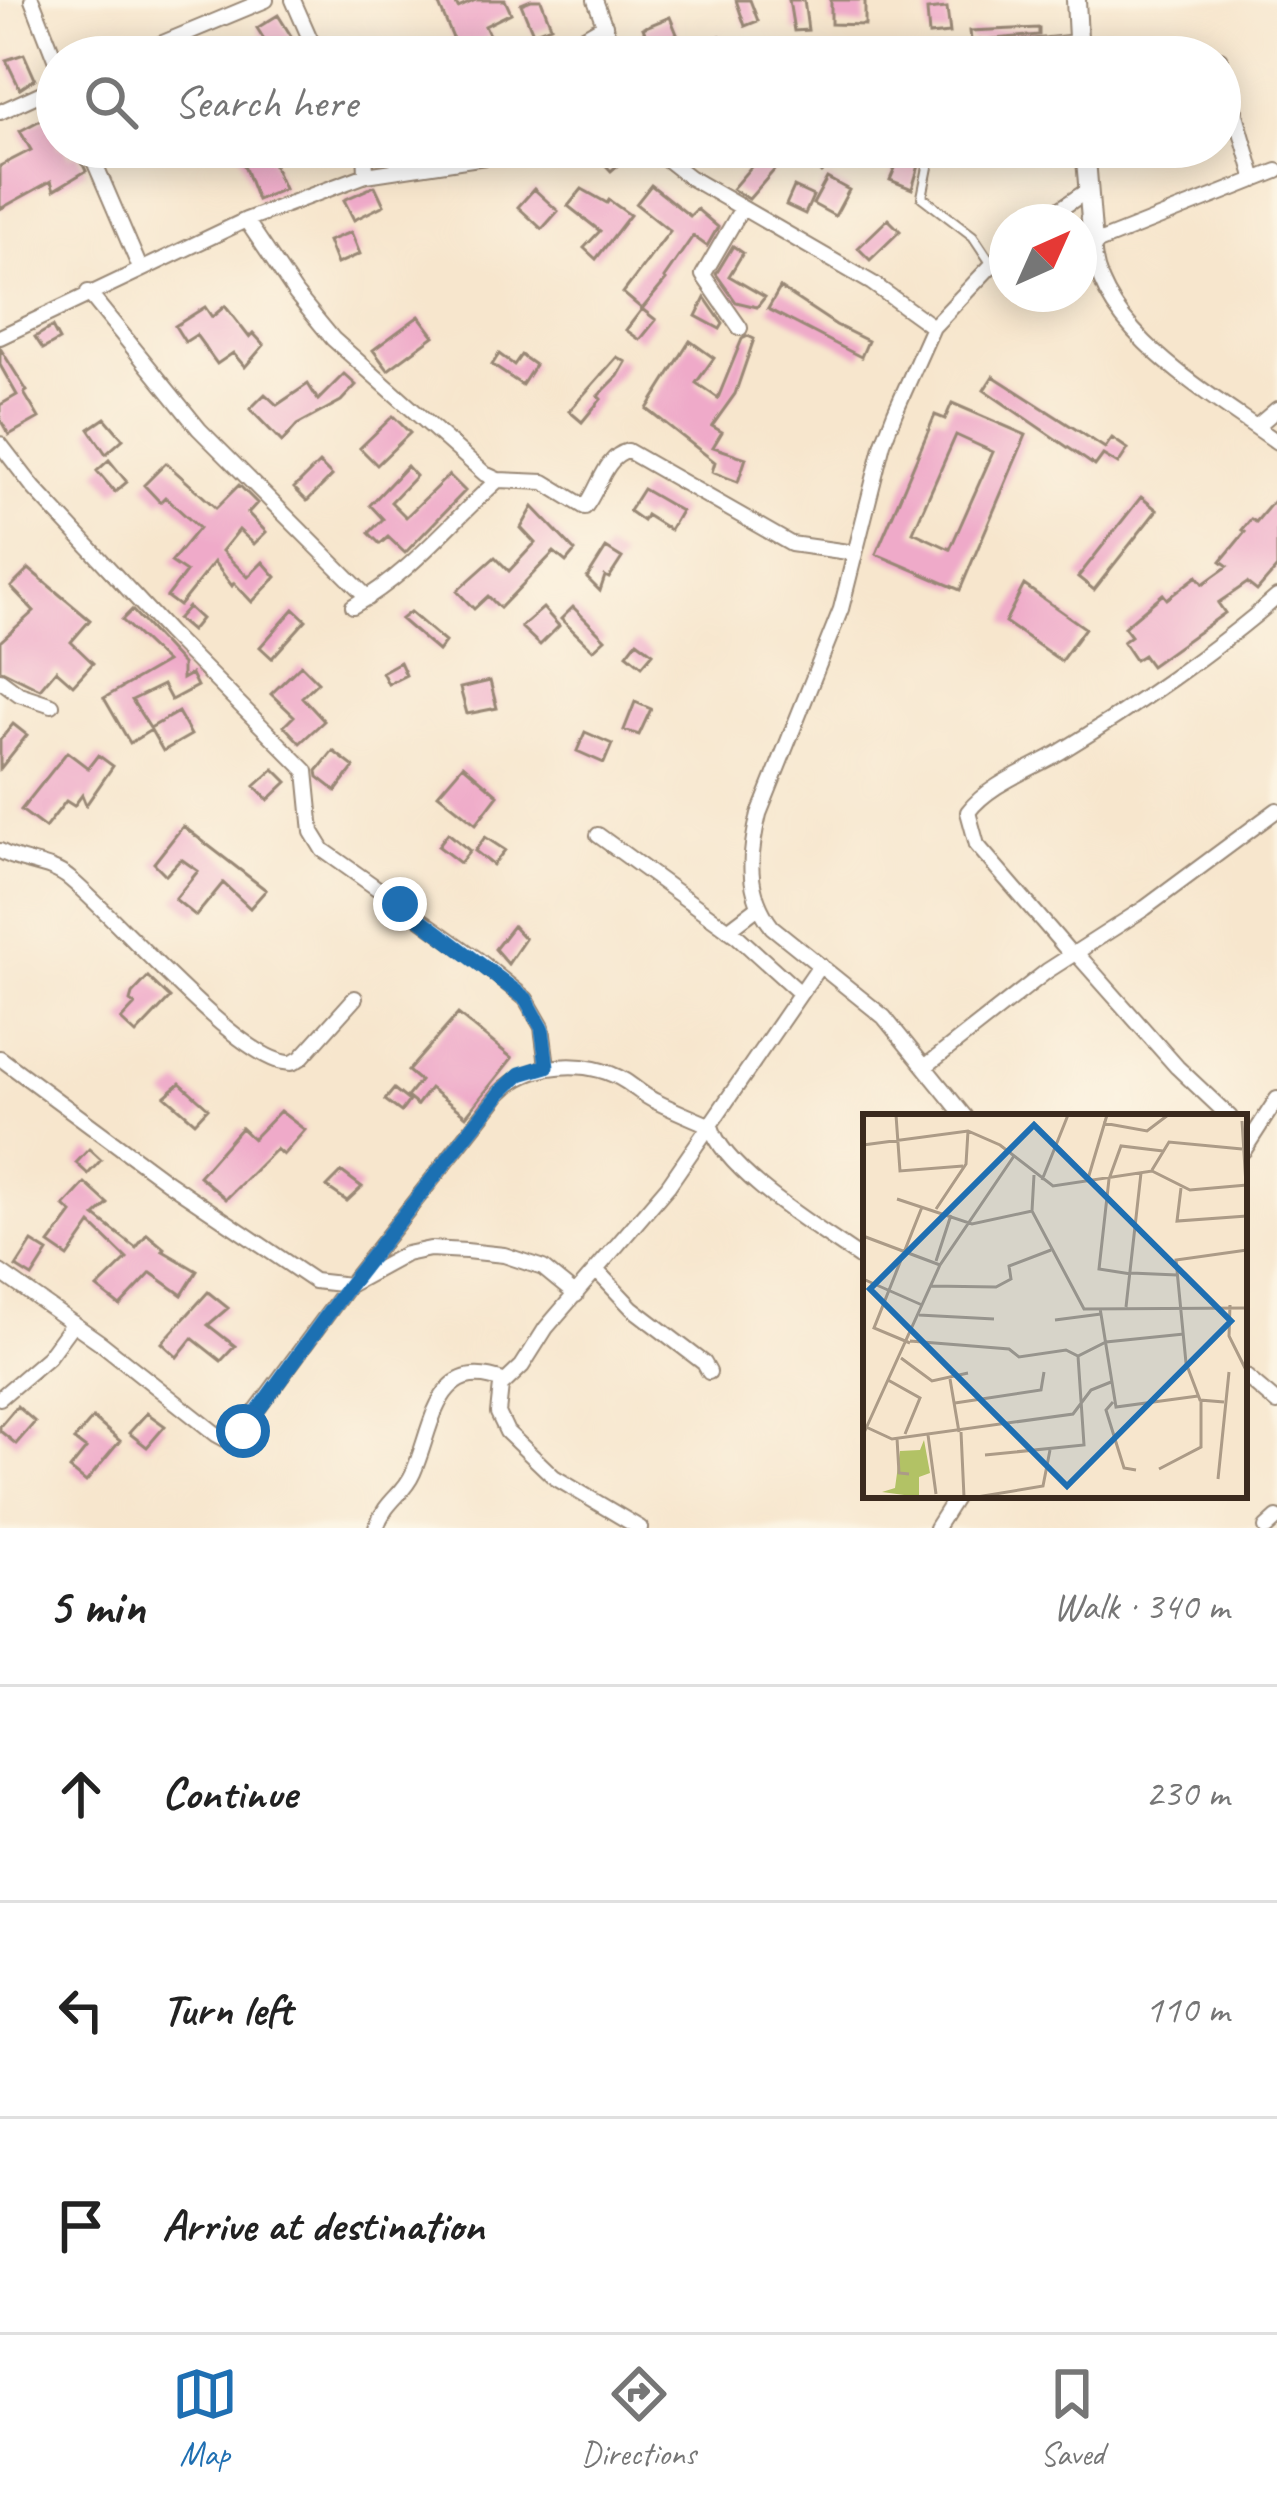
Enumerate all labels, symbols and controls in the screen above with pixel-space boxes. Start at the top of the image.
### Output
search box [36,36,1241,168]
icon: search [78,69,144,135]
text: Search here [174,74,357,131]
north arrow [989,204,1097,312]
route end [373,877,427,931]
inset map [863,1114,1247,1498]
route start [216,1404,270,1458]
text: 5 min [48,1574,145,1638]
text: Walk · 340 m [1053,1582,1229,1631]
icon: ahead [48,1761,114,1827]
text: Continue [162,1765,296,1822]
text: 230 m [1145,1769,1229,1818]
icon: left [48,1977,114,2043]
text: Turn left [162,1981,292,2038]
text: 110 m [1145,1985,1229,2034]
icon: arrive [48,2193,114,2259]
text: Arrive at destination [162,2197,484,2254]
tab: Map [172,2361,238,2475]
tab: Directions [581,2361,696,2475]
tab: Saved [1039,2361,1105,2475]

